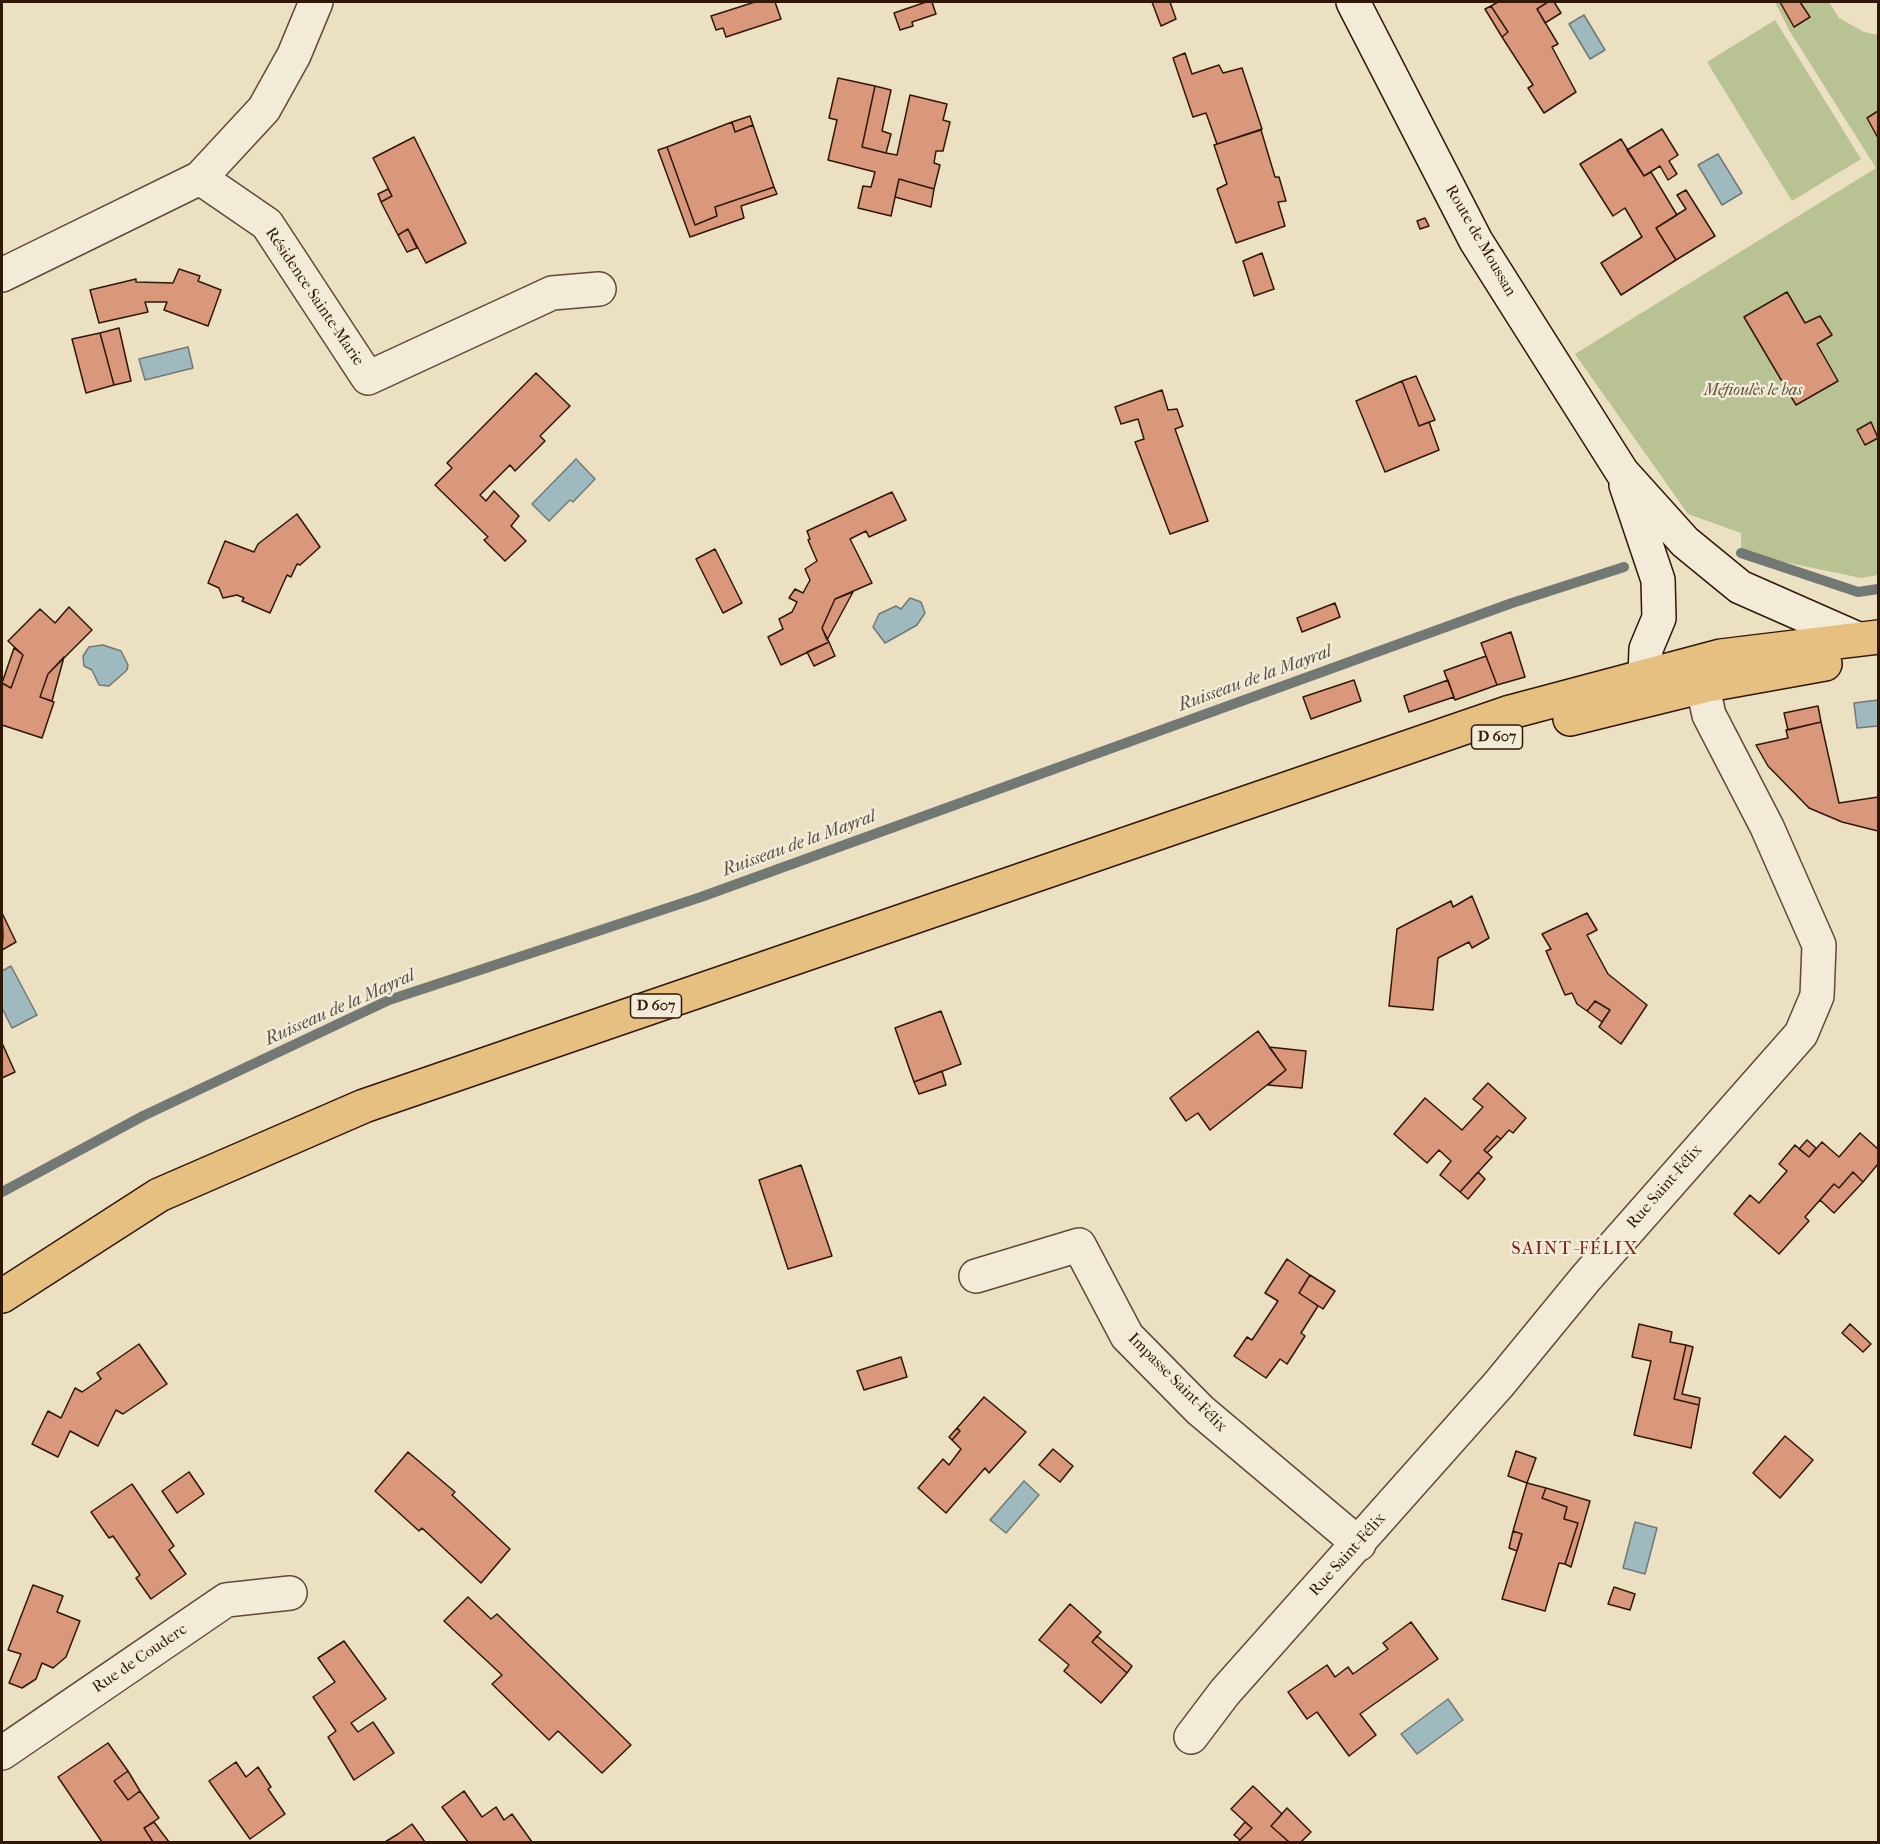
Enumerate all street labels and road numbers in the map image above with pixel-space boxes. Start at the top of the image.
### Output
street label: Route de Moussan [1440,182,1520,300]
street label: Résidence Sainte-Marie [261,224,367,370]
road number: D 607 [1472,725,1522,749]
road number: D 607 [630,994,682,1018]
street label: Rue Saint-Félix [1623,1141,1707,1233]
street label: Impasse Saint-Félix [1124,1330,1230,1436]
street label: Rue Saint-Félix [1306,1510,1390,1600]
street label: Rue de Couderc [89,1620,191,1698]

